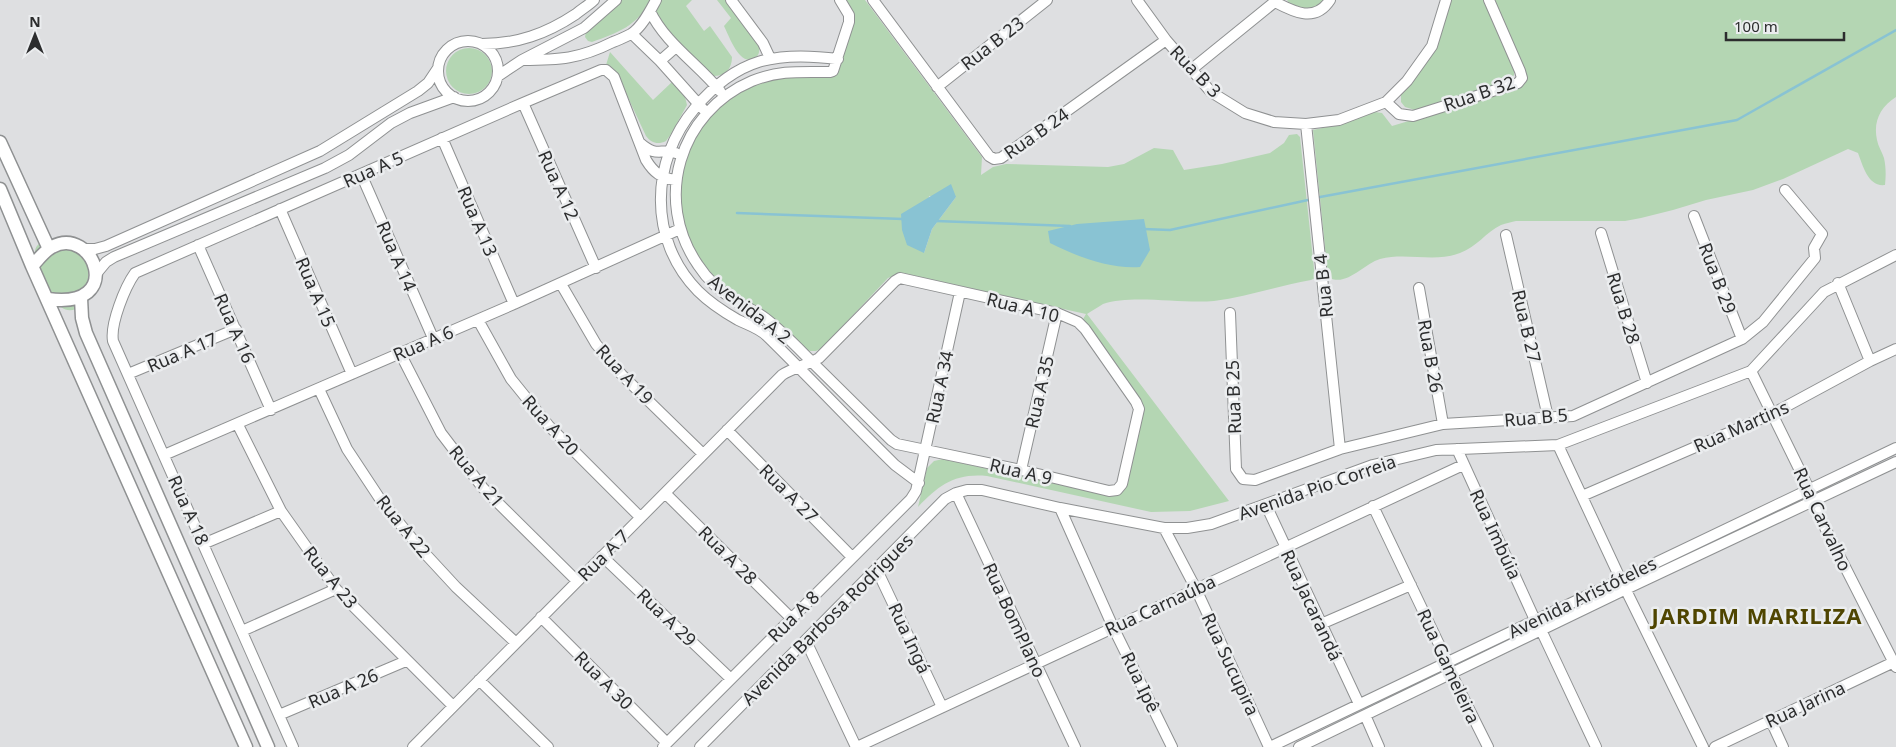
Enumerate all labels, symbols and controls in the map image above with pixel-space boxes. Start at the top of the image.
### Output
north arrow [10,10,60,60]
scale bar [1726,10,1844,42]
street label: Rua B 23 [955,11,1029,75]
text: N [29,12,41,31]
text: 100 m [1734,16,1778,36]
street label: Rua B 3 [1165,40,1227,102]
street label: Rua B 32 [1440,70,1518,116]
street label: Rua B 24 [999,102,1073,164]
street label: Rua A 5 [339,145,407,193]
street label: Rua A 12 [533,146,585,224]
street label: Rua A 13 [453,182,503,260]
street label: Rua A 14 [372,217,422,295]
street label: Rua B 29 [1694,239,1742,317]
street label: Rua A 15 [291,253,341,331]
street label: Rua B 4 [1308,253,1338,319]
street label: Avenida A 2 [704,269,796,349]
street label: Rua B 28 [1602,269,1646,347]
street label: Rua A 10 [984,286,1062,328]
street label: Rua B 27 [1507,287,1547,365]
street label: Rua A 16 [209,289,261,367]
street label: Rua B 26 [1413,317,1449,395]
street label: Rua A 6 [389,320,457,366]
street label: Rua A 17 [143,327,221,377]
street label: Rua A 19 [591,339,659,409]
street label: Rua A 34 [920,348,958,426]
street label: Rua A 35 [1019,353,1059,431]
street label: Rua B 25 [1220,360,1246,434]
street label: Rua A 20 [517,390,585,460]
street label: Rua Martins [1690,394,1792,458]
street label: Rua B 5 [1503,402,1569,432]
street label: Rua A 21 [444,440,510,512]
street label: Avenida Pio Correia [1235,449,1399,525]
street label: Rua A 9 [987,452,1055,490]
street label: Rua A 27 [754,458,824,528]
street label: Rua Carvalho [1788,463,1858,575]
street label: Rua A 18 [163,471,215,549]
street label: Rua Imbúia [1465,485,1527,583]
street label: Rua A 22 [371,490,437,562]
street label: Rua A 28 [693,520,763,590]
street label: Rua A 7 [572,524,634,586]
street label: Avenida Barbosa Rodrigues [736,528,918,710]
street label: Rua A 23 [298,541,364,613]
street label: Rua Jacarandá [1276,545,1348,665]
street label: Avenida Aristóteles [1504,551,1660,643]
street label: Rua BomPlano [978,559,1052,681]
street label: Rua Carnaúba [1101,569,1219,641]
street label: Rua A 29 [632,583,702,651]
street label: Rua A 8 [762,585,824,647]
street label: Rua Ingá [883,599,937,677]
district label: JARDIM MARILIZA [1650,600,1862,630]
street label: Rua Gameleira [1412,605,1486,727]
street label: Rua Sucupira [1197,609,1265,719]
street label: Rua A 30 [569,645,639,715]
street label: Rua Ipê [1116,648,1166,716]
street label: Rua A 26 [304,663,382,713]
street label: Rua Jarina [1761,675,1849,733]

